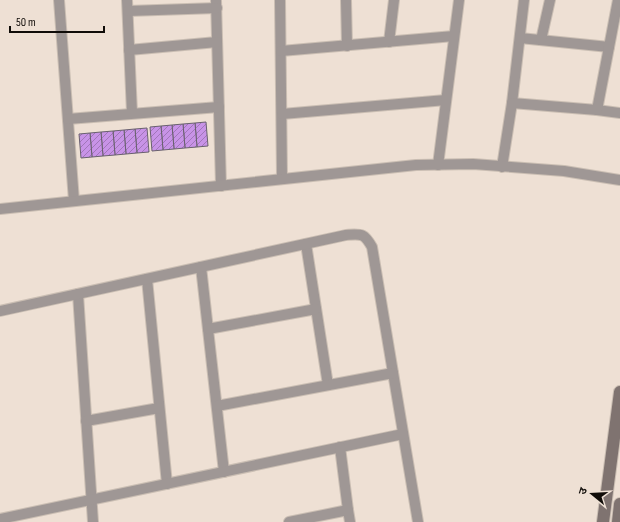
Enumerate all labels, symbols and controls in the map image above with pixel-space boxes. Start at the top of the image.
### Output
scale bar [10,8,104,34]
text: 50 m [16,15,36,30]
north arrow [572,474,612,514]
text: उ [576,485,590,496]

